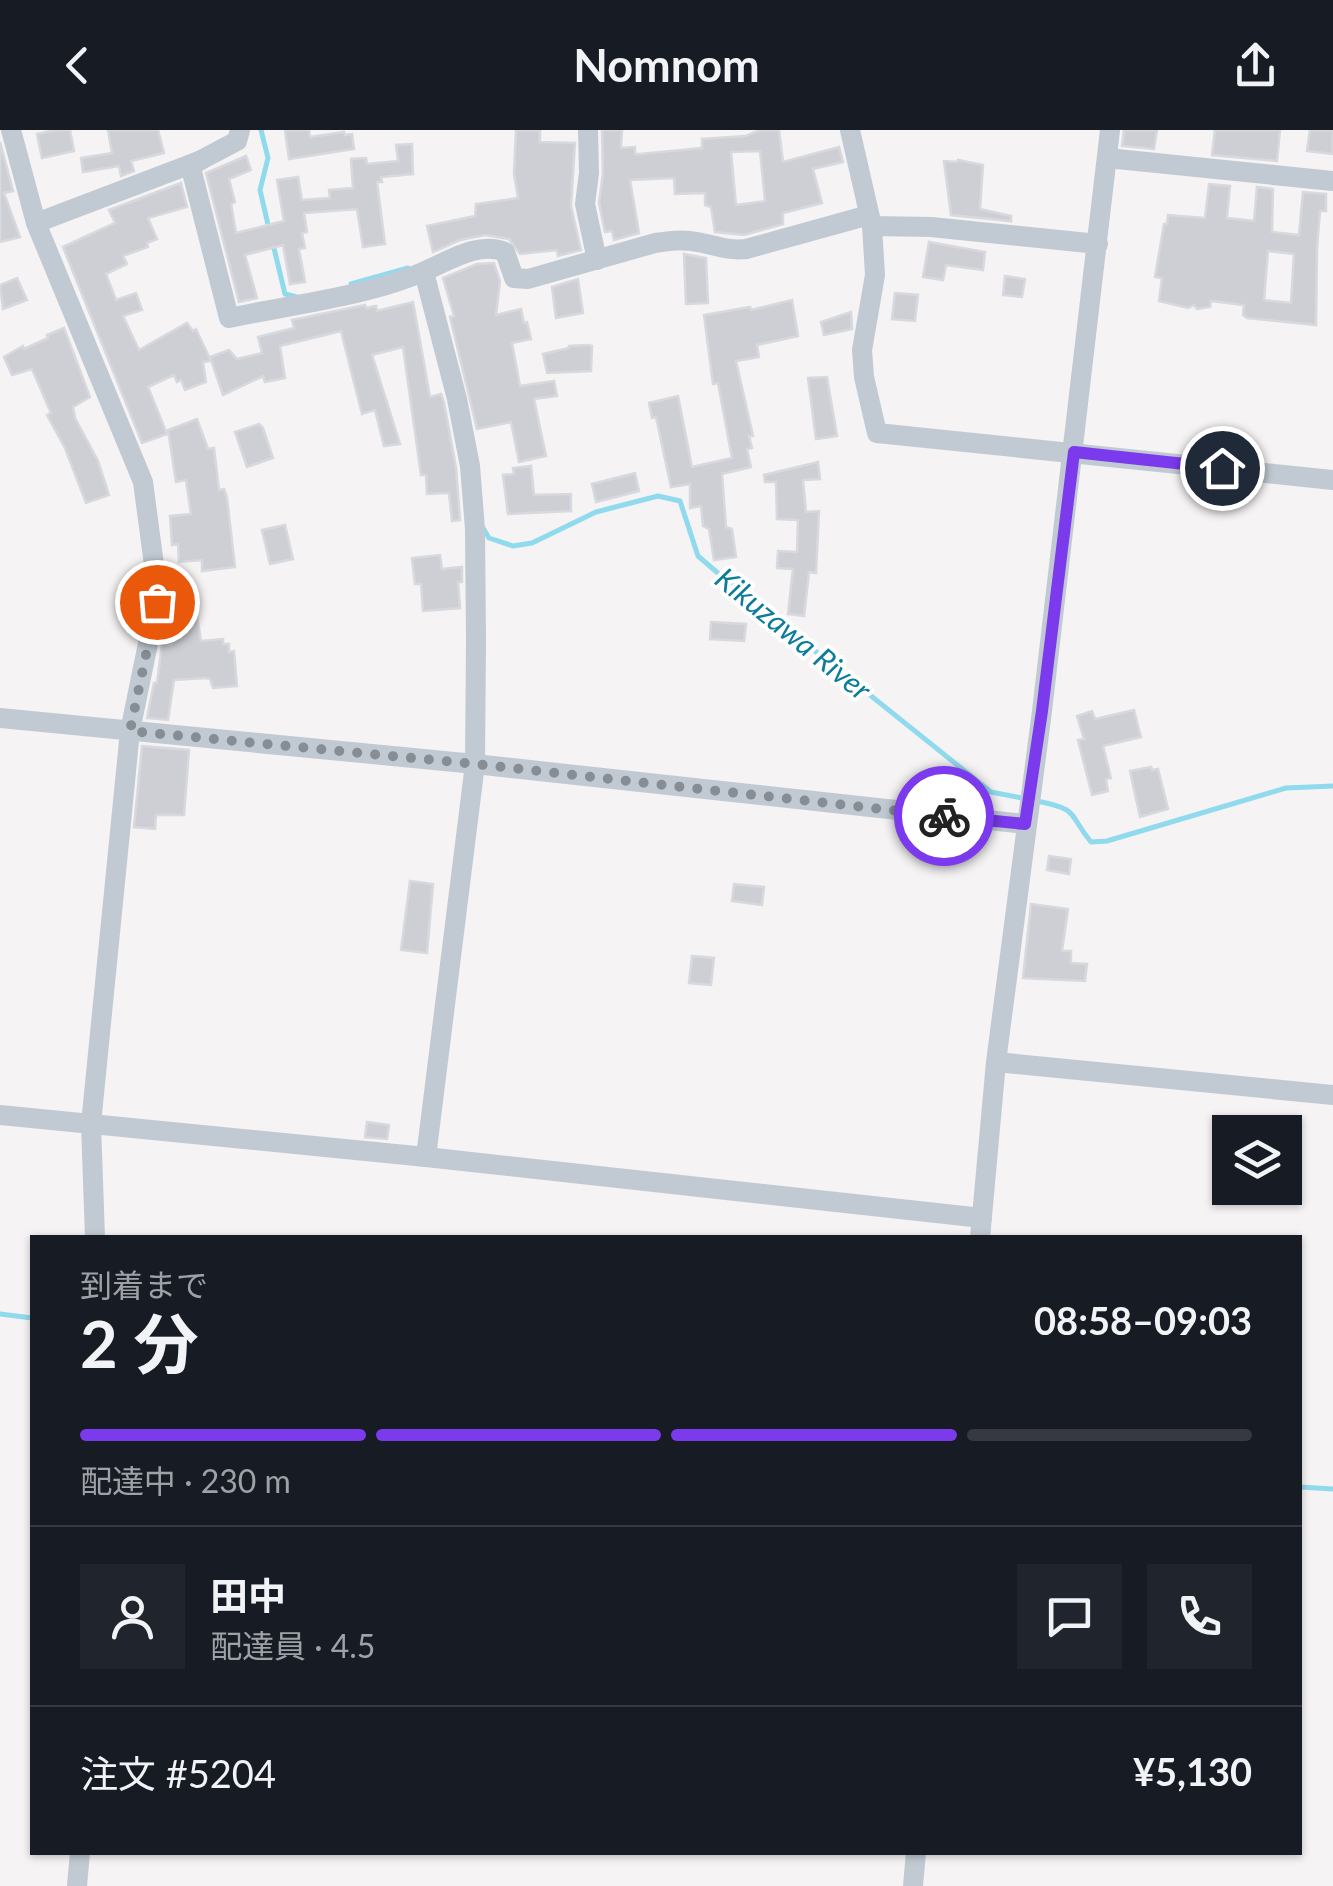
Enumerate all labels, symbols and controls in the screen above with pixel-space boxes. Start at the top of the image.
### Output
icon: back [50,38,105,93]
text: Nomnom [573,38,760,92]
icon: share [1228,38,1283,93]
pin [1180,426,1265,511]
icon: home [1195,441,1250,496]
water label: Kikuzawa River [709,559,880,707]
pin [115,560,200,645]
icon: bag [130,575,185,630]
courier [894,766,994,866]
icon: bike [917,789,972,844]
map controls [1212,1115,1302,1205]
button: layers [1212,1115,1302,1205]
text: 到着まで [80,1265,208,1304]
text: 08:58–09:03 [1034,1297,1252,1343]
text: 2 分 [80,1304,199,1382]
text: 配達中 · 230 m [80,1461,291,1500]
button: person [80,1564,185,1669]
button: chat [1017,1564,1122,1669]
button: phone [1147,1564,1252,1669]
text: 田中 [210,1572,286,1618]
text: 配達員 · 4.5 [210,1626,375,1665]
text: ¥5,130 [1133,1748,1252,1794]
text: 注文 #5204 [80,1750,276,1796]

